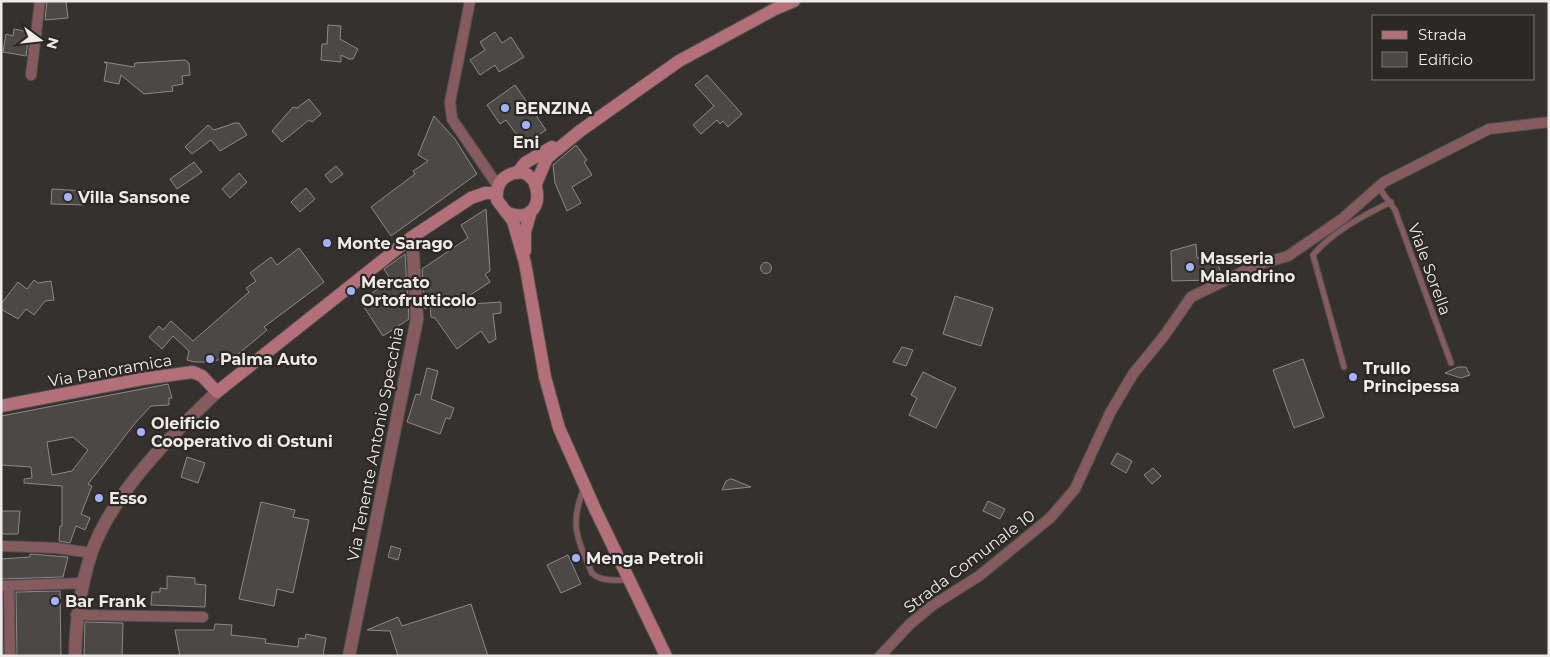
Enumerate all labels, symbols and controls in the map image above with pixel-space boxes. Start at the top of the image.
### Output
north arrow [15,15,65,65]
legend [1372,15,1535,80]
text: Strada [1418,25,1467,44]
text: N [42,36,63,51]
text: Edificio [1418,50,1473,69]
place label: BENZINA [515,99,593,118]
marker: BENZINA [499,102,511,114]
marker: Eni [520,119,532,131]
place label: Eni [513,133,539,152]
place label: Villa Sansone [77,188,190,207]
marker: Villa Sansone [62,191,74,203]
street label: Viale Sorella [1404,221,1455,318]
place label: Monte Sarago [337,234,453,253]
marker: Monte Sarago [321,237,333,249]
place label: Masseria Malandrino [1200,249,1295,286]
marker: Masseria Malandrino [1184,261,1196,273]
place label: Mercato Ortofrutticolo [361,273,477,310]
marker: Mercato Ortofrutticolo [345,285,357,297]
street label: Via Tenente Antonio Specchia [343,325,408,563]
street label: Via Panoramica [47,350,173,391]
place label: Palma Auto [220,350,318,369]
marker: Palma Auto [204,353,216,365]
place label: Trullo Principessa [1363,359,1460,396]
marker: Trullo Principessa [1347,371,1359,383]
place label: Oleificio Cooperativo di Ostuni [151,414,333,451]
marker: Oleificio Cooperativo di Ostuni [135,426,147,438]
place label: Esso [109,489,147,508]
marker: Esso [93,492,105,504]
street label: Strada Comunale 10 [900,506,1039,617]
place label: Menga Petroli [586,549,704,568]
marker: Menga Petroli [570,552,582,564]
place label: Bar Frank [65,592,147,611]
marker: Bar Frank [49,595,61,607]

